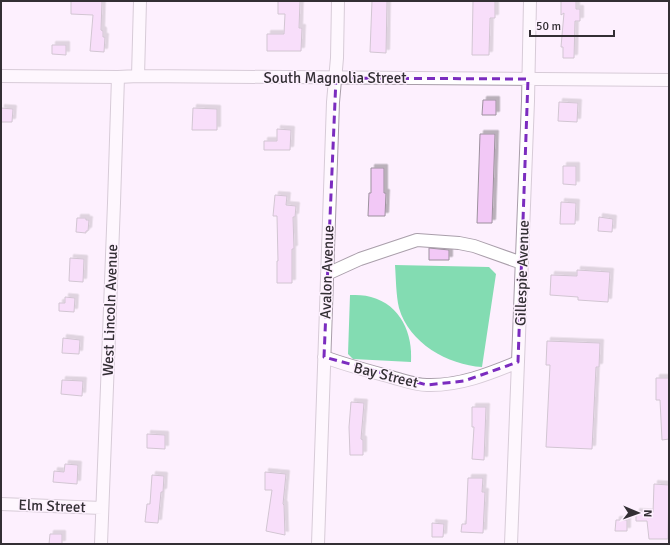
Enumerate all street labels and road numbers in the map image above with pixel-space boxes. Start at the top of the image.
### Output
street label: South Magnolia Street [264,69,407,87]
street label: Gillespie Avenue [511,220,533,326]
street label: Avalon Avenue [316,225,338,319]
street label: West Lincoln Avenue [99,244,121,376]
street label: Bay Street [352,358,420,392]
street label: Elm Street [18,496,86,516]

